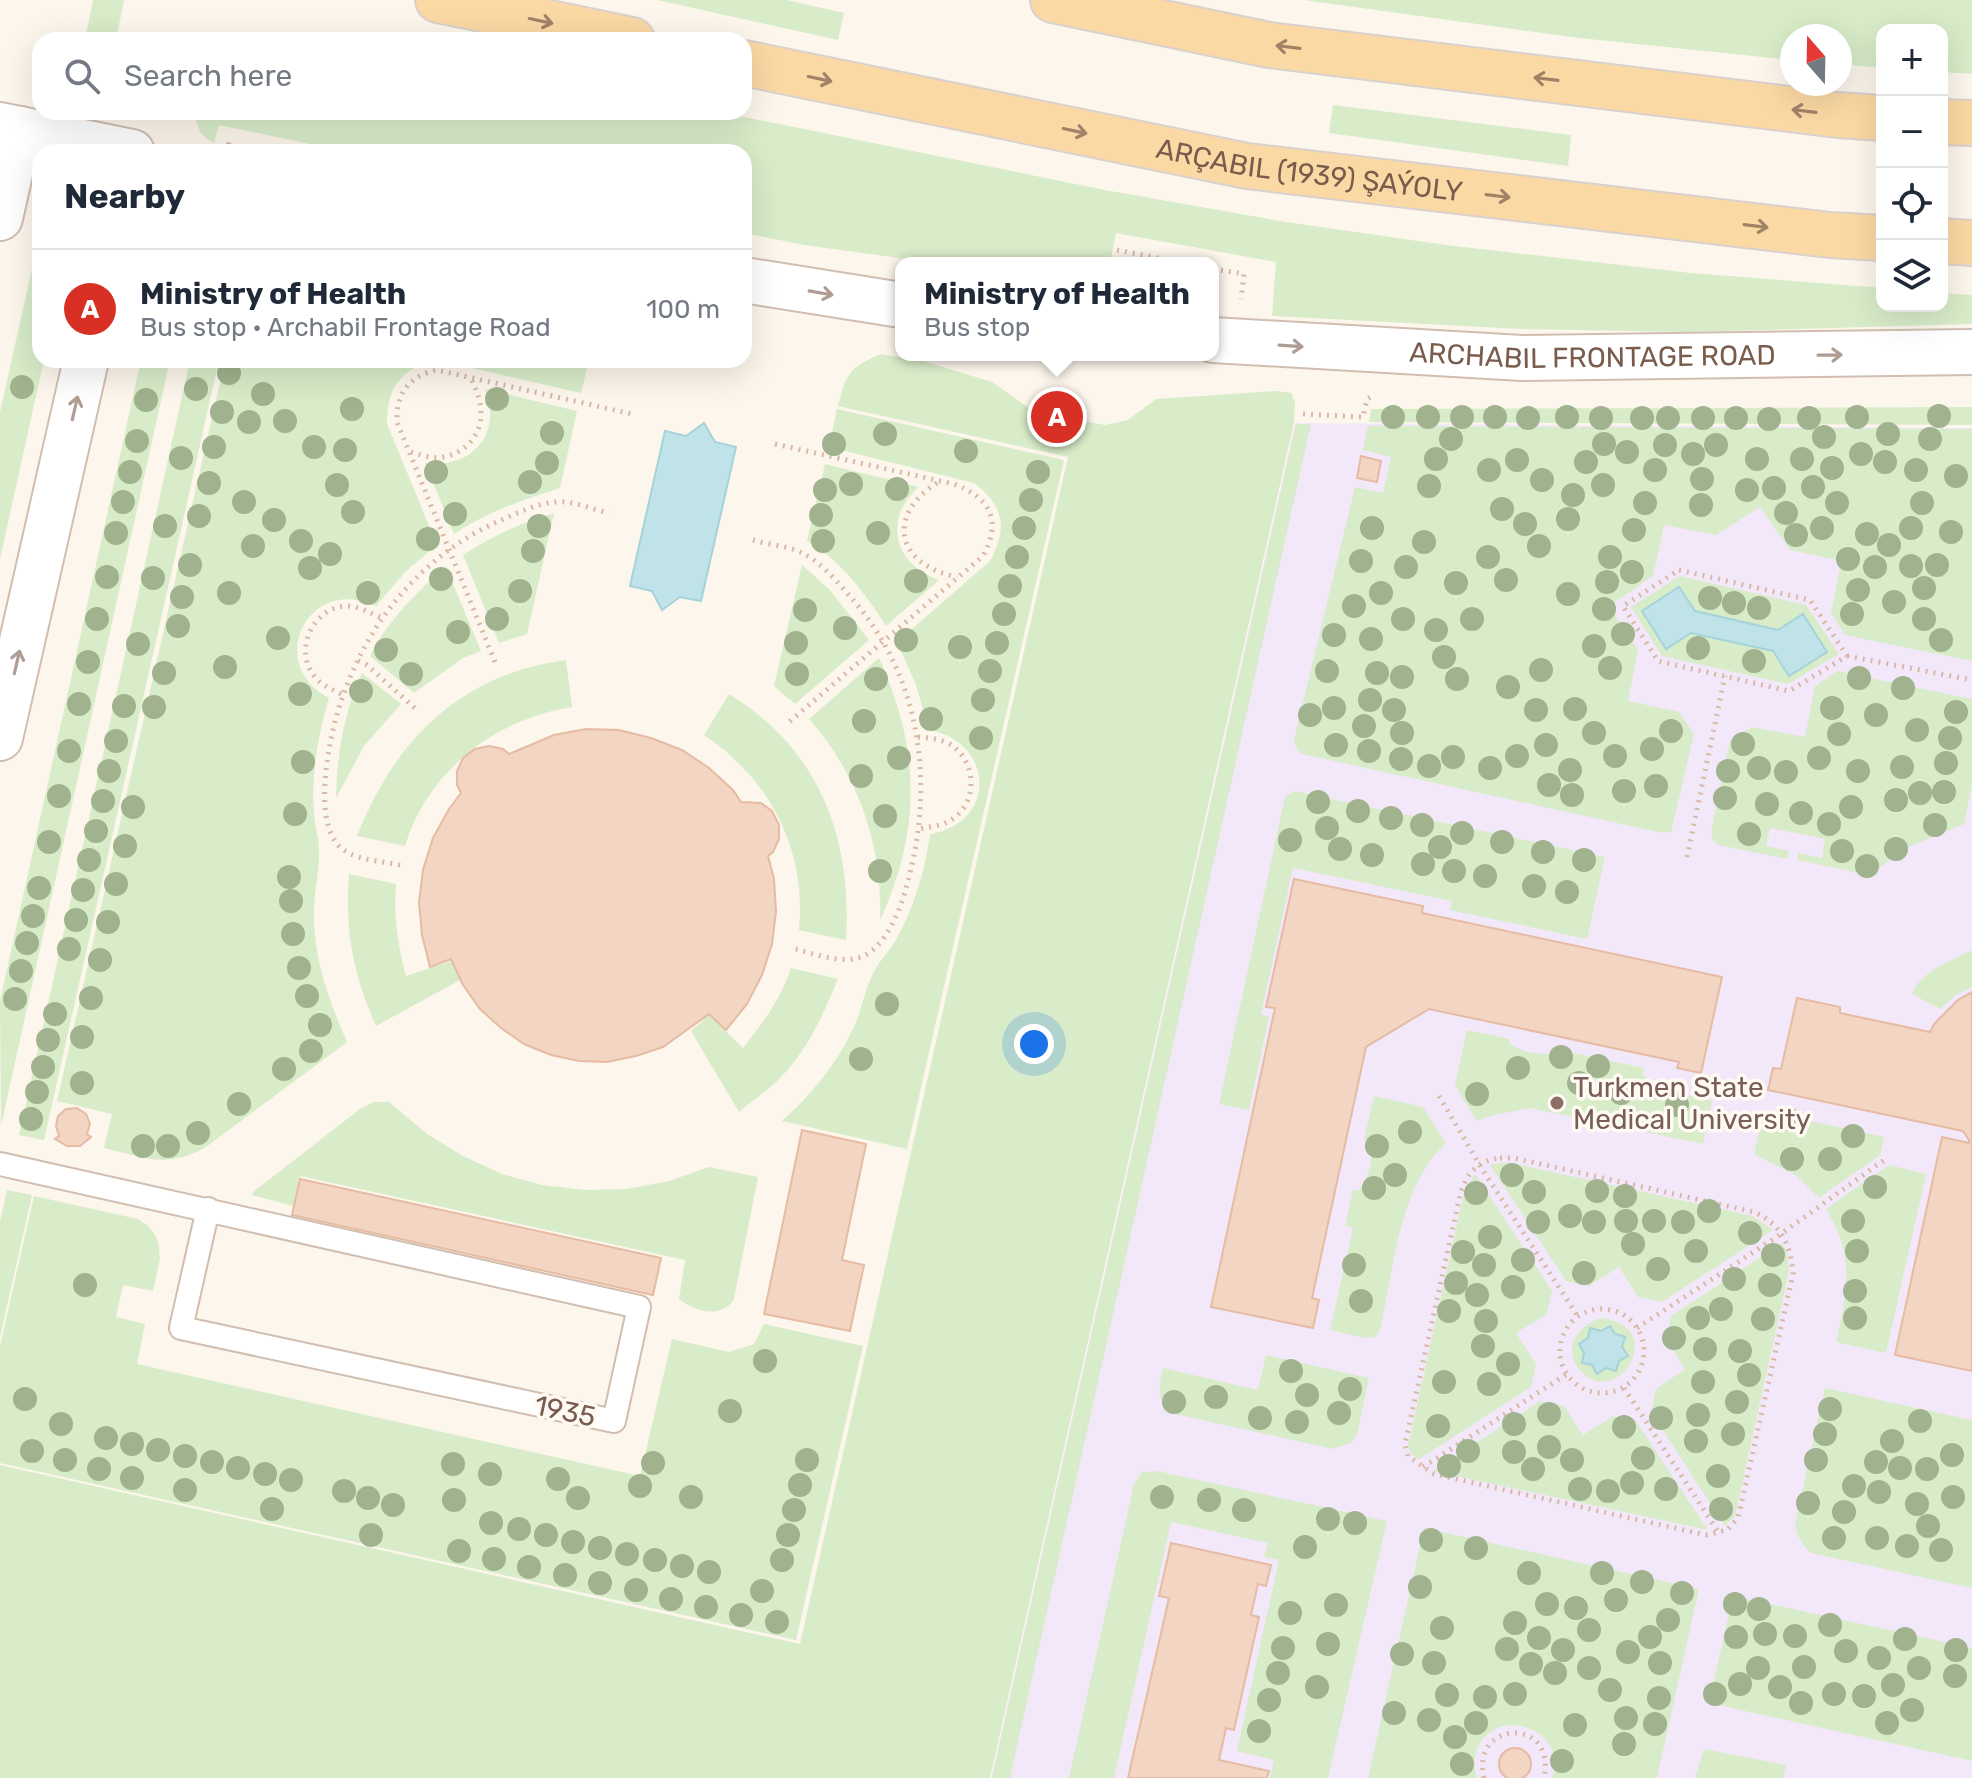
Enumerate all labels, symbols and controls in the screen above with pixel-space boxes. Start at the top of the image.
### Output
one-way arrow [528,15,554,30]
north arrow [1780,24,1852,96]
map controls [1876,24,1948,312]
button: + [1876,24,1948,96]
search box [32,32,752,120]
one-way arrow [1276,39,1301,54]
icon: search [60,54,104,98]
text: Search here [124,58,292,94]
one-way arrow [1534,71,1559,86]
one-way arrow [807,72,833,87]
button: − [1876,96,1948,168]
one-way arrow [1792,103,1817,118]
one-way arrow [1062,124,1087,139]
street label: ARÇABIL (1939) ŞAÝOLY [1153,131,1465,208]
button: locate [1876,168,1948,240]
text: Nearby [64,176,185,217]
one-way arrow [1484,188,1511,203]
one-way arrow [1743,219,1768,234]
button: layers [1876,240,1948,312]
popup [895,257,1219,361]
text: Ministry of Health [140,276,406,312]
text: Ministry of Health [924,276,1190,312]
one-way arrow [808,286,833,301]
text: A [81,294,99,325]
text: 100 m [646,294,720,325]
text: Bus stop · Archabil Frontage Road [140,312,551,343]
text: Bus stop [924,312,1030,343]
street label: ARCHABIL FRONTAGE ROAD [1408,335,1776,375]
one-way arrow [1277,339,1304,354]
one-way arrow [1816,348,1843,363]
pin: A [1031,387,1083,447]
one-way arrow [68,396,83,421]
one-way arrow [10,649,25,675]
your location [1014,1024,1054,1064]
place label: Turkmen State Medical University [1573,1071,1811,1136]
marker: Turkmen State Medical University [1548,1094,1566,1112]
street label: 1935 [531,1388,599,1434]

